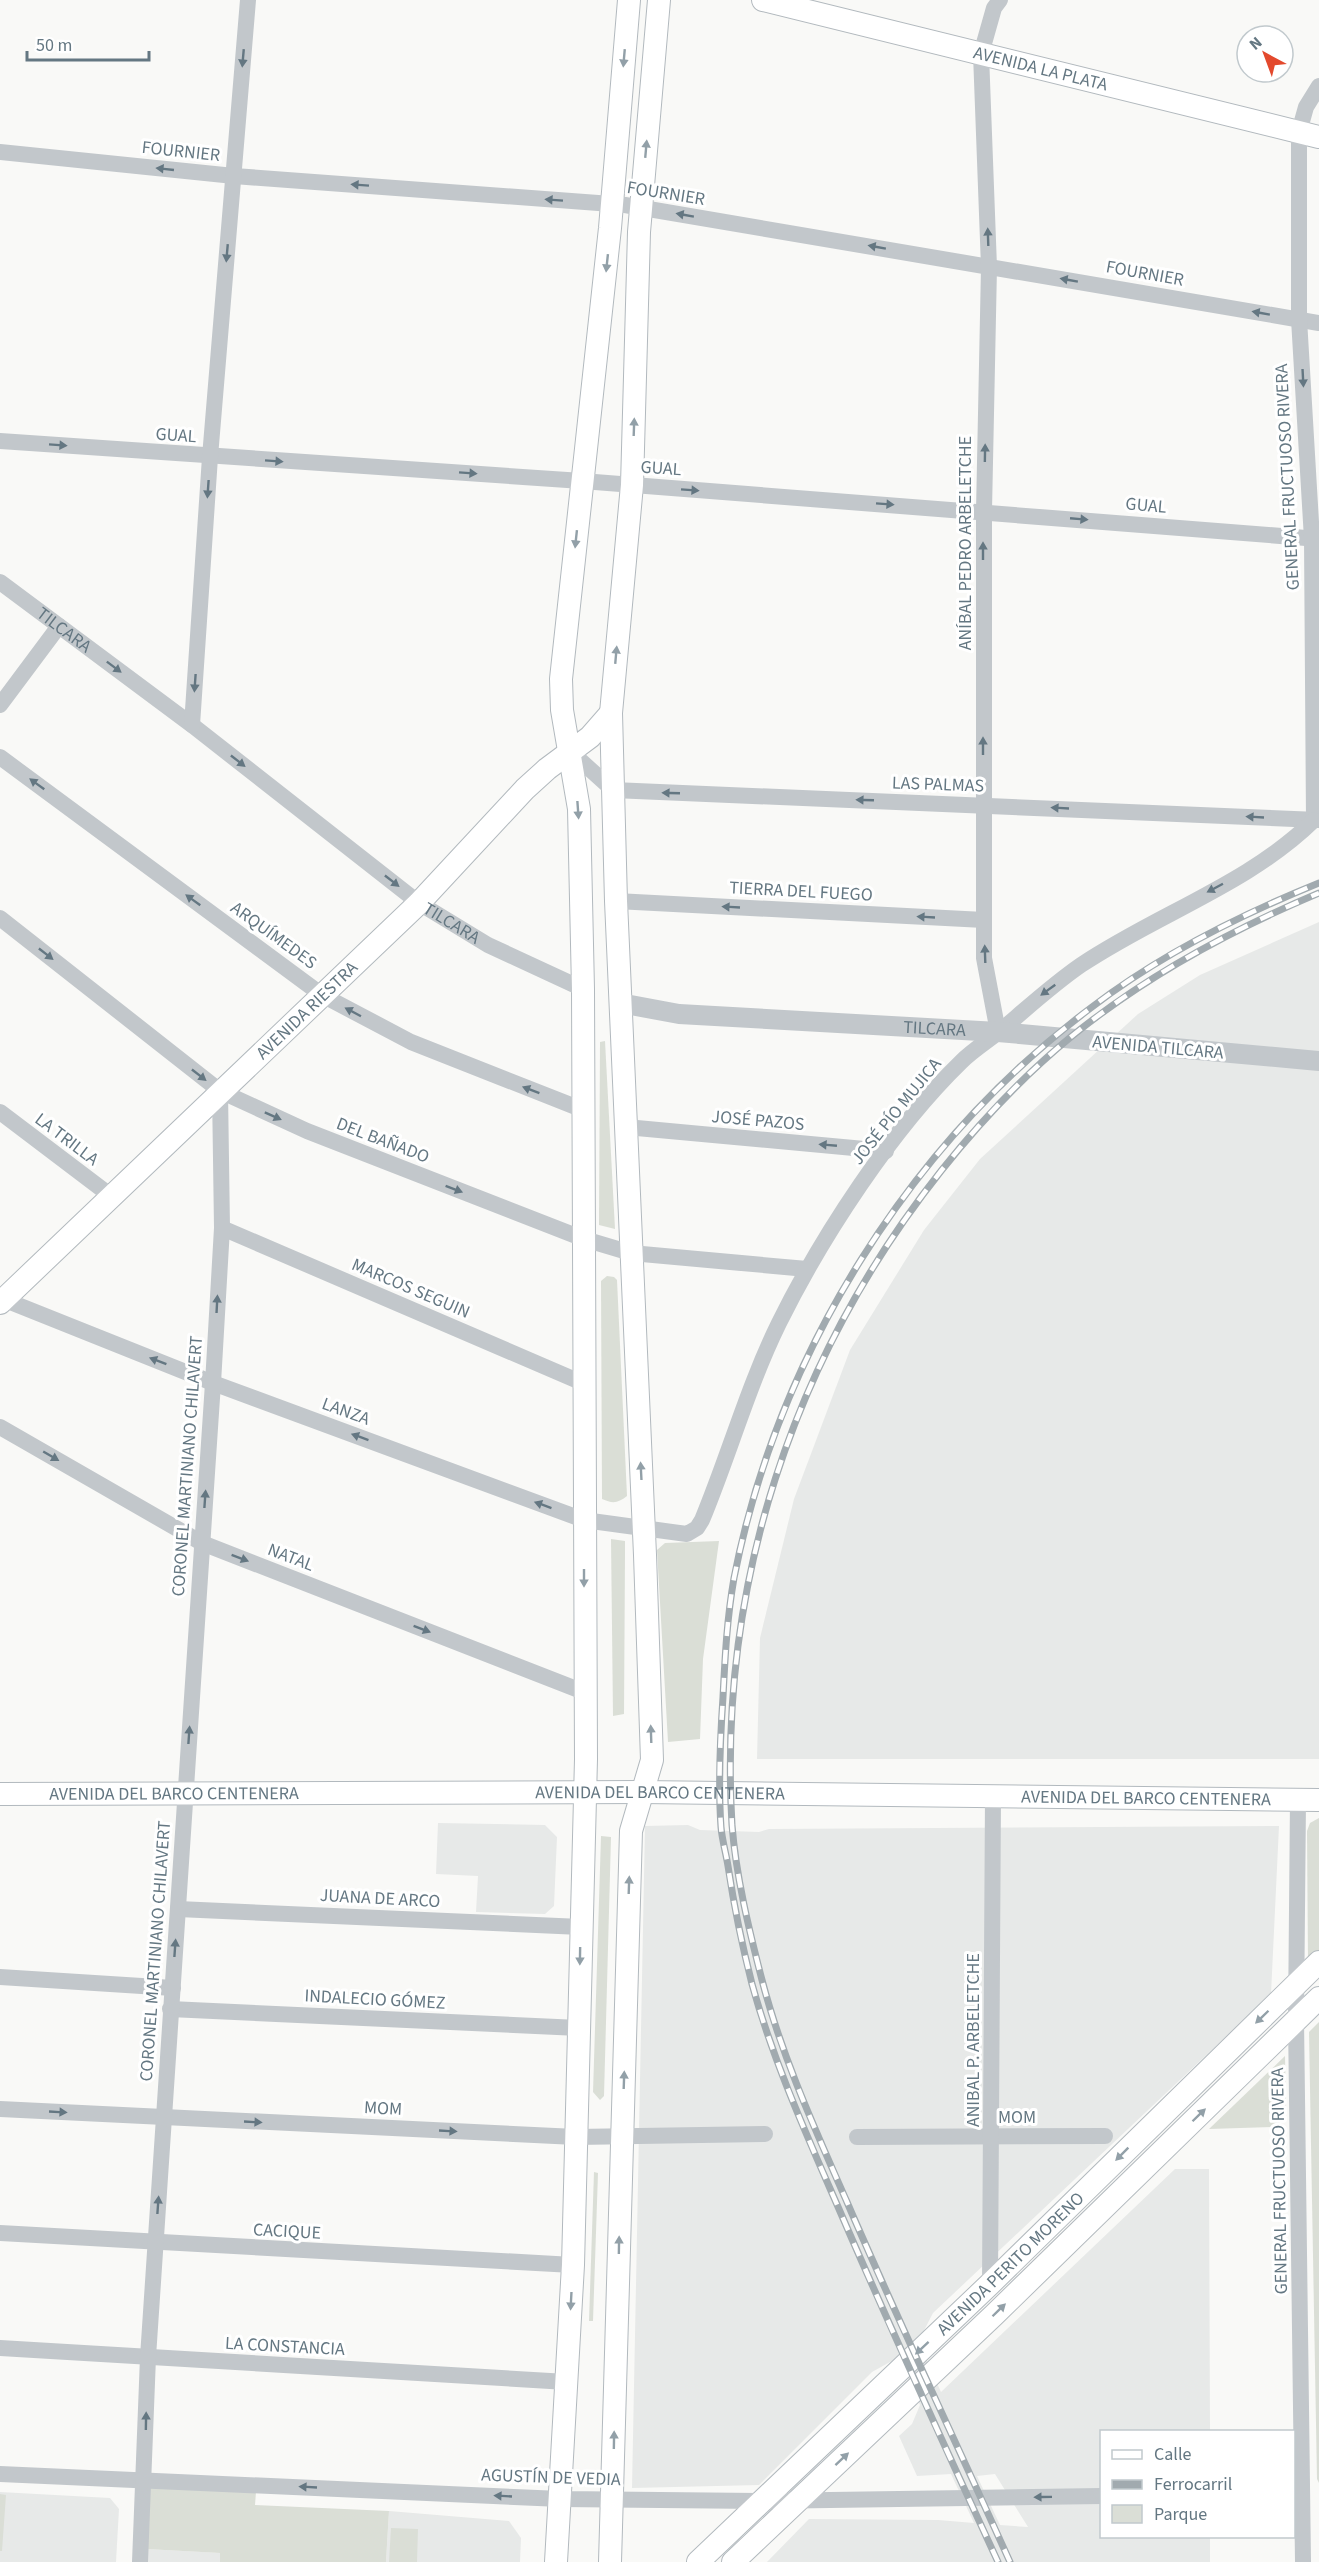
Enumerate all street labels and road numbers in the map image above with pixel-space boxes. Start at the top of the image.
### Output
street label: AVENIDA LA PLATA [971,40,1111,98]
street label: FOURNIER [141,135,221,168]
street label: FOURNIER [625,175,707,212]
street label: FOURNIER [1104,254,1186,293]
street label: GENERAL FRUCTUOSO RIVERA [1269,363,1306,591]
street label: GUAL [155,422,198,449]
street label: ANÍBAL PEDRO ARBELETCHE [953,436,978,650]
street label: GUAL [640,455,683,482]
street label: GUAL [1124,491,1168,520]
street label: TILCARA [31,601,97,659]
street label: LAS PALMAS [892,770,984,799]
street label: TIERRA DEL FUEGO [729,875,873,908]
street label: ARQUÍMEDES [225,896,322,975]
street label: TILCARA [418,896,485,950]
street label: AVENIDA RIESTRA [251,956,364,1065]
street label: TILCARA [903,1015,967,1043]
street label: AVENIDA TILCARA [1091,1029,1225,1066]
street label: JOSÉ PÍO MUJICA [845,1052,947,1170]
street label: JOSÉ PAZOS [710,1104,805,1137]
street label: LA TRILLA [30,1107,104,1172]
street label: DEL BAÑADO [333,1111,433,1170]
street label: MARCOS SEGUIN [348,1252,474,1325]
street label: CORONEL MARTINIANO CHILAVERT [166,1334,209,1597]
street label: LANZA [318,1391,374,1432]
street label: NATAL [264,1537,318,1578]
street label: AVENIDA DEL BARCO CENTENERA [535,1780,785,1807]
street label: AVENIDA DEL BARCO CENTENERA [49,1781,299,1807]
street label: AVENIDA DEL BARCO CENTENERA [1021,1784,1271,1812]
street label: CORONEL MARTINIANO CHILAVERT [134,1819,177,2082]
street label: JUANA DE ARCO [319,1883,441,1914]
street label: ANIBAL P. ARBELETCHE [961,1953,986,2127]
street label: INDALECIO GÓMEZ [304,1983,446,2016]
street label: GENERAL FRUCTUOSO RIVERA [1265,2067,1294,2295]
street label: MOM [363,2095,403,2122]
street label: MOM [998,2105,1036,2130]
street label: AVENIDA PERITO MORENO [931,2186,1090,2341]
street label: CACIQUE [252,2217,322,2246]
street label: LA CONSTANCIA [224,2331,346,2362]
street label: AGUSTÍN DE VEDIA [481,2463,621,2492]

